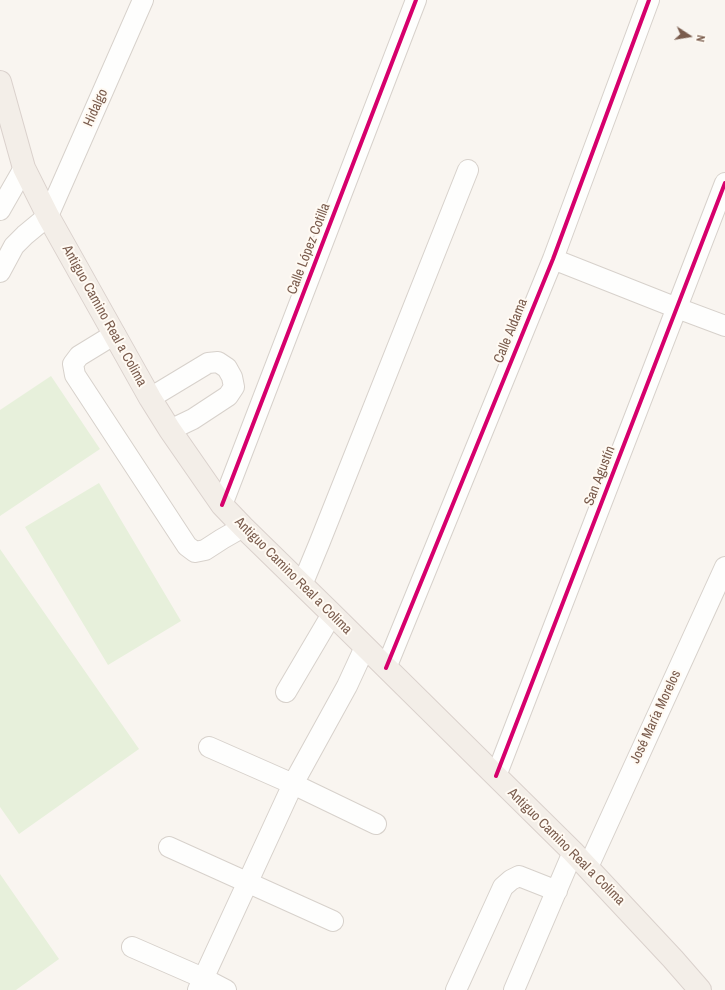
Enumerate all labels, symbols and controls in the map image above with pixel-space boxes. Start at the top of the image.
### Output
north arrow [669,16,709,56]
text: N [693,34,708,43]
street label: Hidalgo [80,87,112,129]
street label: Calle López Cotilla [284,201,334,297]
street label: Antiguo Camino Real a Colima [58,242,150,390]
street label: Calle Aldama [490,296,532,366]
street label: San Agustín [581,444,619,508]
street label: Antiguo Camino Real a Colima [231,514,355,638]
street label: José María Morelos [627,668,685,766]
street label: Antiguo Camino Real a Colima [504,785,628,909]

